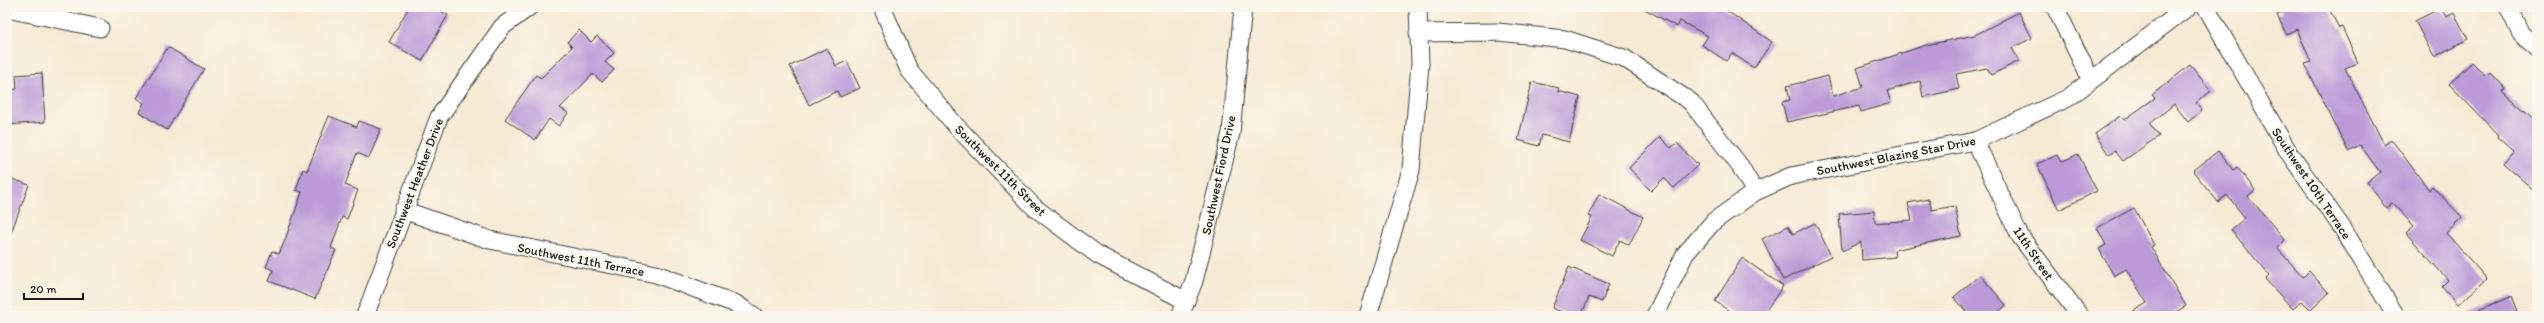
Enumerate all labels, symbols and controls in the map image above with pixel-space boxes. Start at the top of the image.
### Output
street label: Southwest Fiord Drive [1198,114,1238,236]
street label: Southwest Heather Drive [383,116,446,250]
street label: Southwest 11th Street [952,122,1049,219]
street label: Southwest 10th Terrace [2269,125,2354,242]
street label: Southwest Blazing Star Drive [1815,133,1977,178]
street label: 11th Street [2010,224,2057,283]
street label: Southwest 11th Terrace [516,240,646,279]
scale bar [24,275,83,301]
text: 20 m [30,282,57,296]

